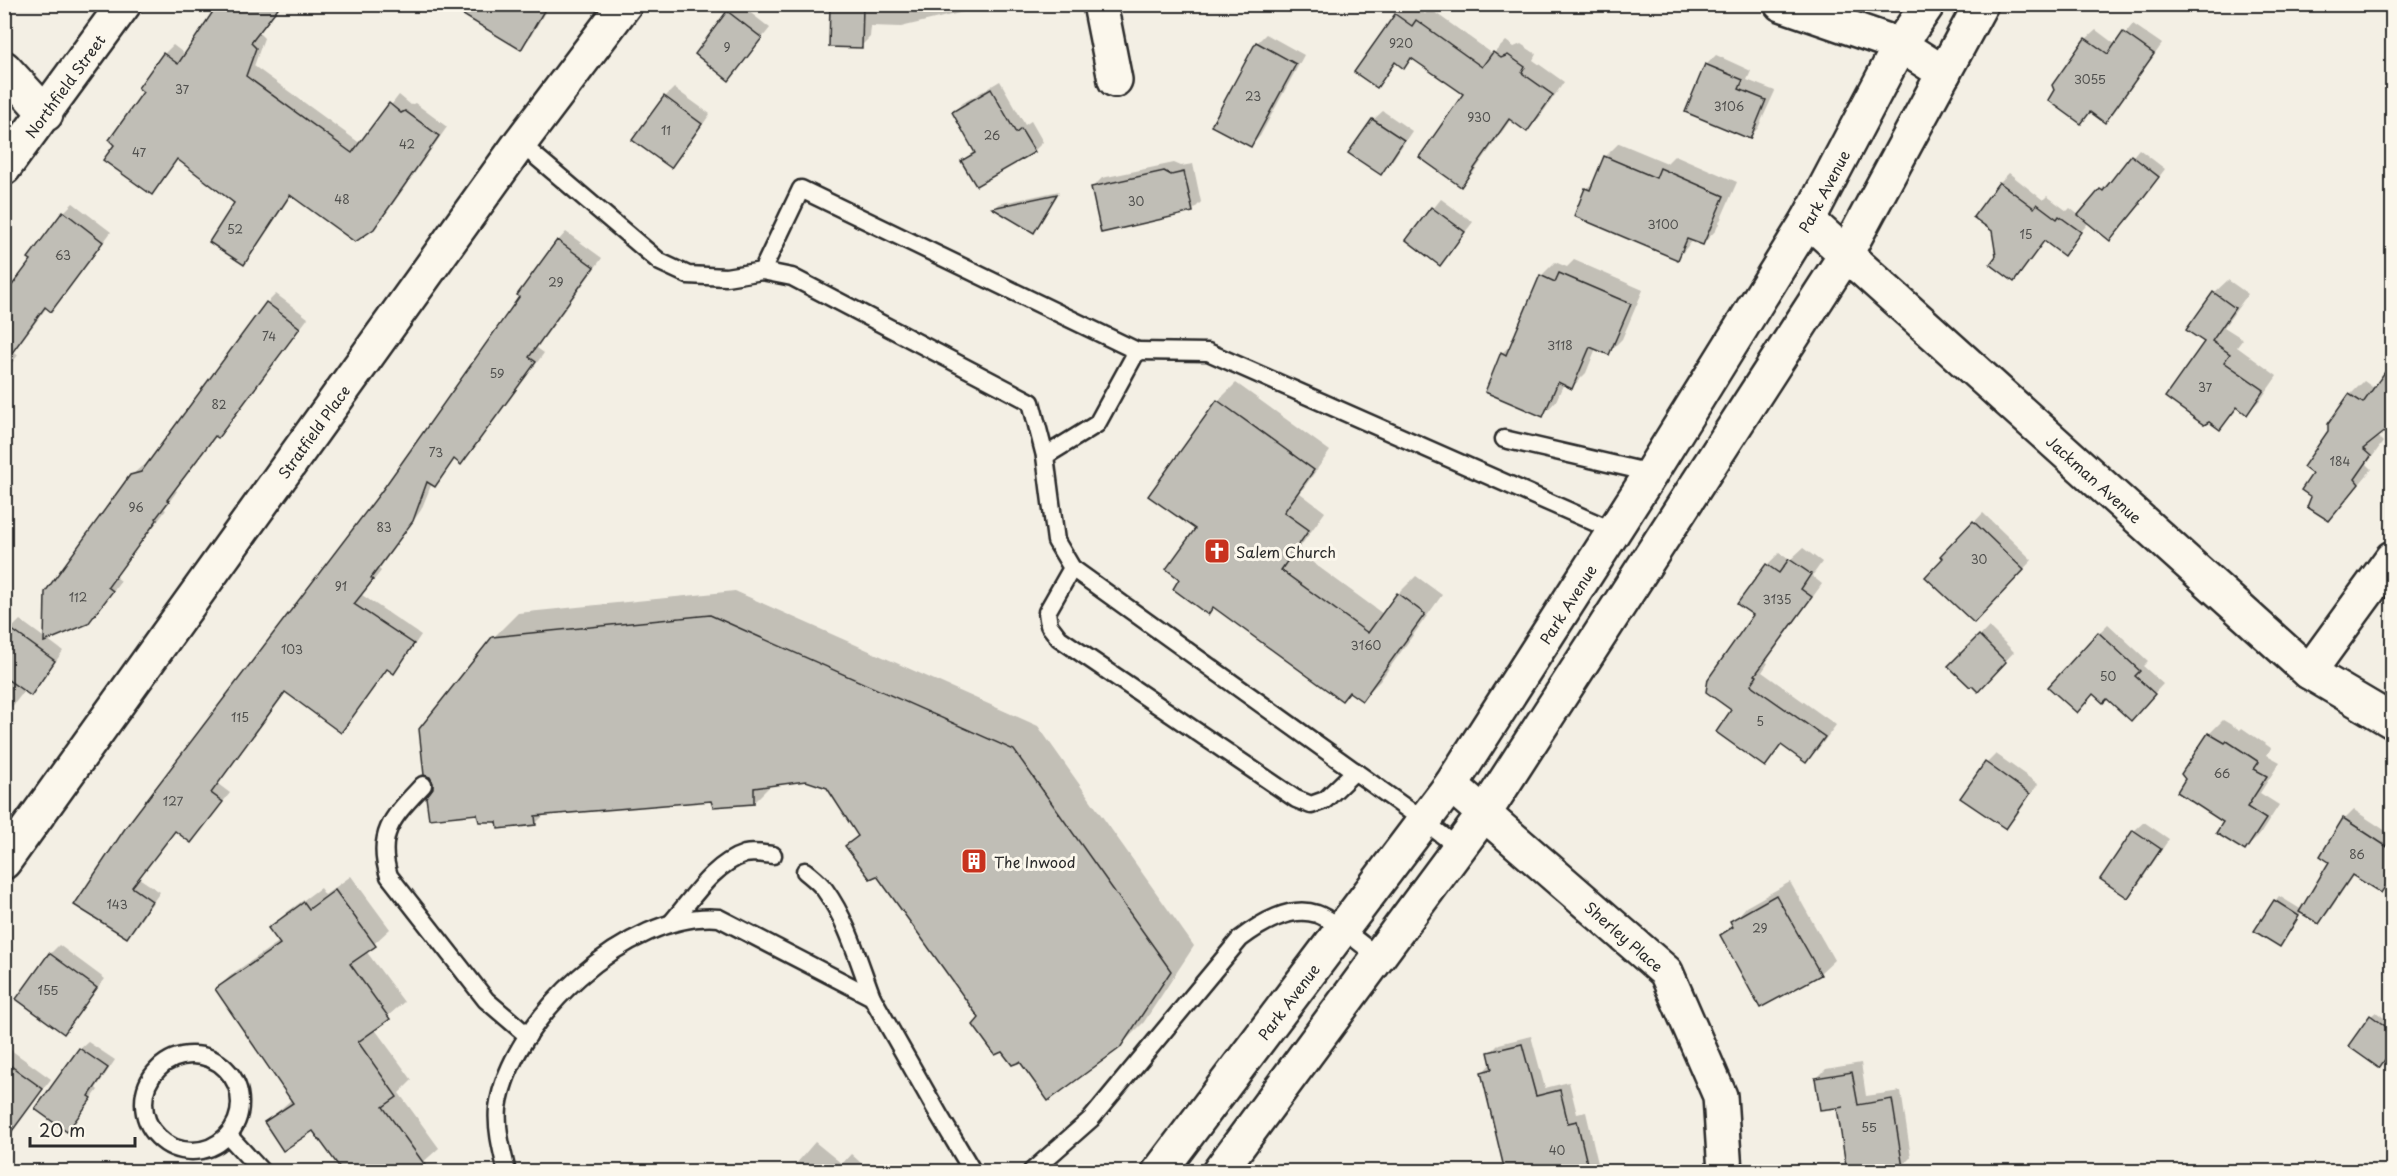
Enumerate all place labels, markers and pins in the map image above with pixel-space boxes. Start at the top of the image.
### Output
church icon: Salem Church [1202,536,1232,566]
place label: Salem Church [1236,540,1336,563]
building icon: The Inwood [959,846,989,876]
place label: The Inwood [994,850,1076,873]

